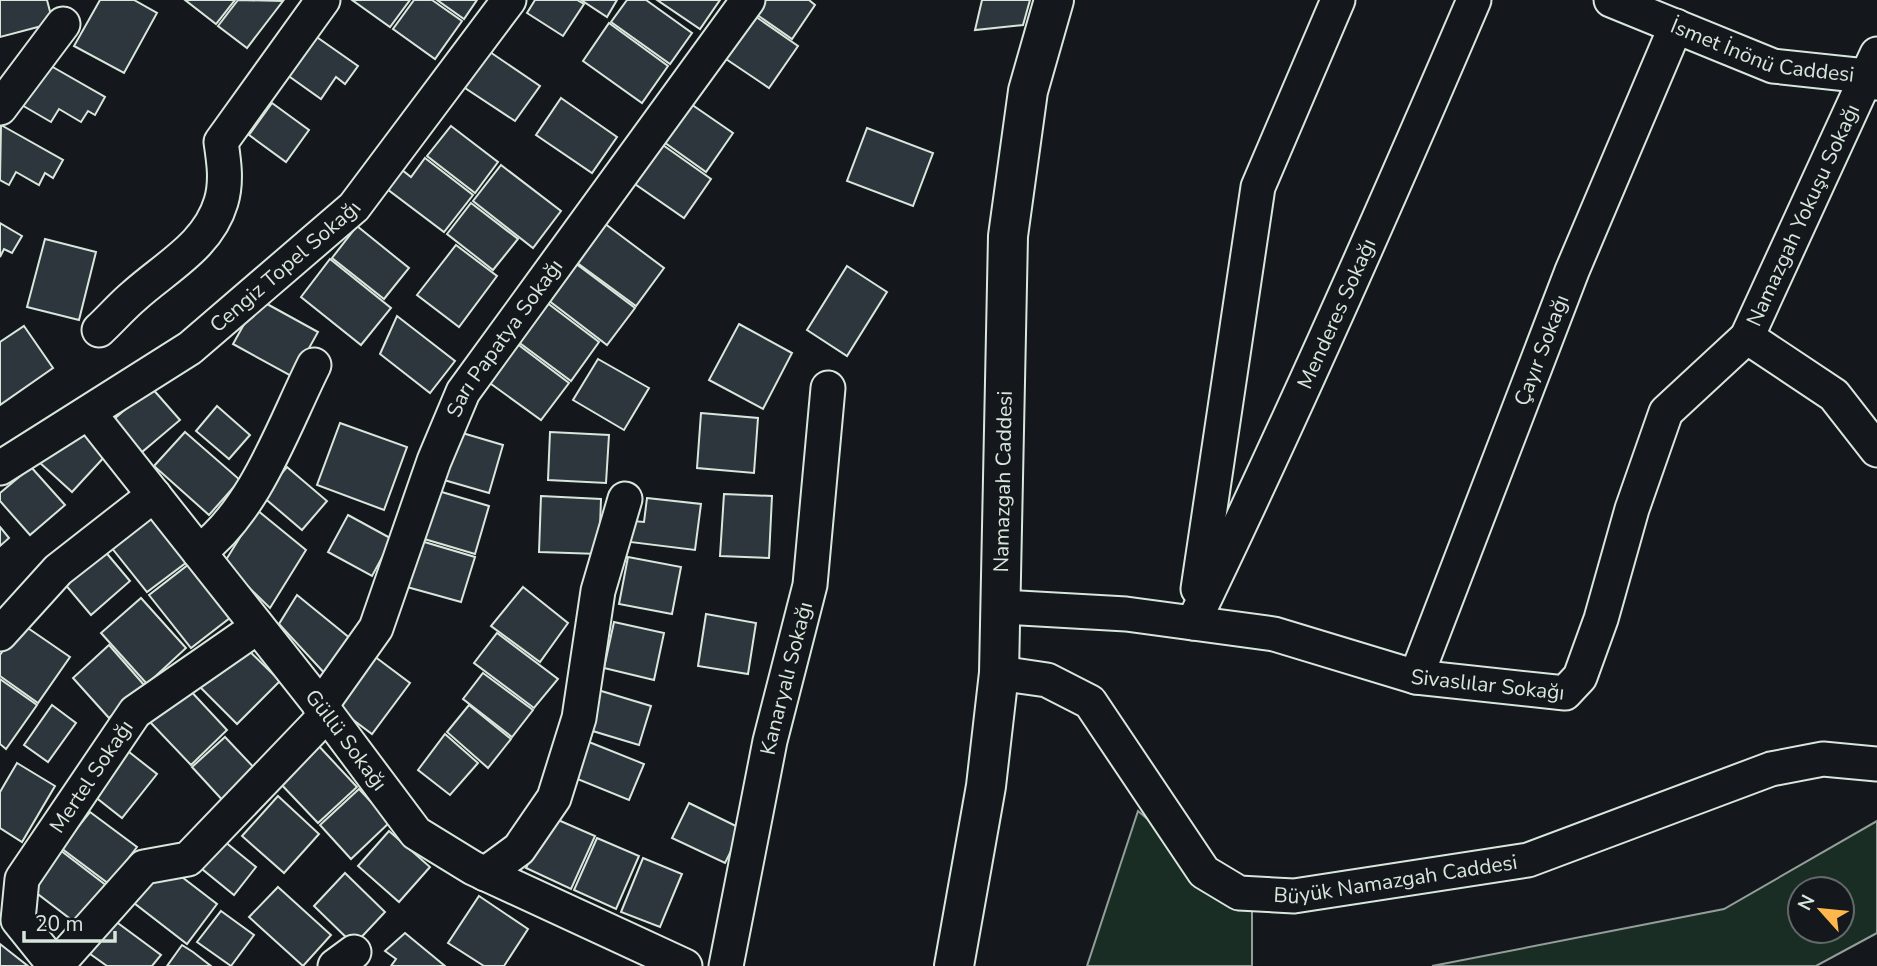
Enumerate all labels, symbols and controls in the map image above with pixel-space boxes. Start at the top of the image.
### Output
street label: İsmet İnönü Caddesi [1666,12,1856,89]
street label: Namazgah Yokuşu Sokağı [1740,99,1866,331]
street label: Cengiz Topel Sokağı [204,195,368,339]
street label: Menderes Sokağı [1291,234,1382,393]
street label: Sarı Papatya Sokağı [440,253,569,421]
street label: Çayır Sokağı [1508,291,1576,410]
street label: Namazgah Caddesi [987,390,1019,573]
street label: Kanaryalı Sokağı [754,599,819,757]
street label: Sivaslılar Sokağı [1409,663,1566,707]
street label: Güllü Sokağı [299,684,393,796]
street label: Mertel Sokağı [43,715,140,838]
street label: Büyük Namazgah Caddesi [1273,848,1519,910]
north arrow [1786,875,1856,945]
text: N [1792,890,1822,915]
scale bar [24,900,116,944]
text: 20 m [35,910,84,938]

